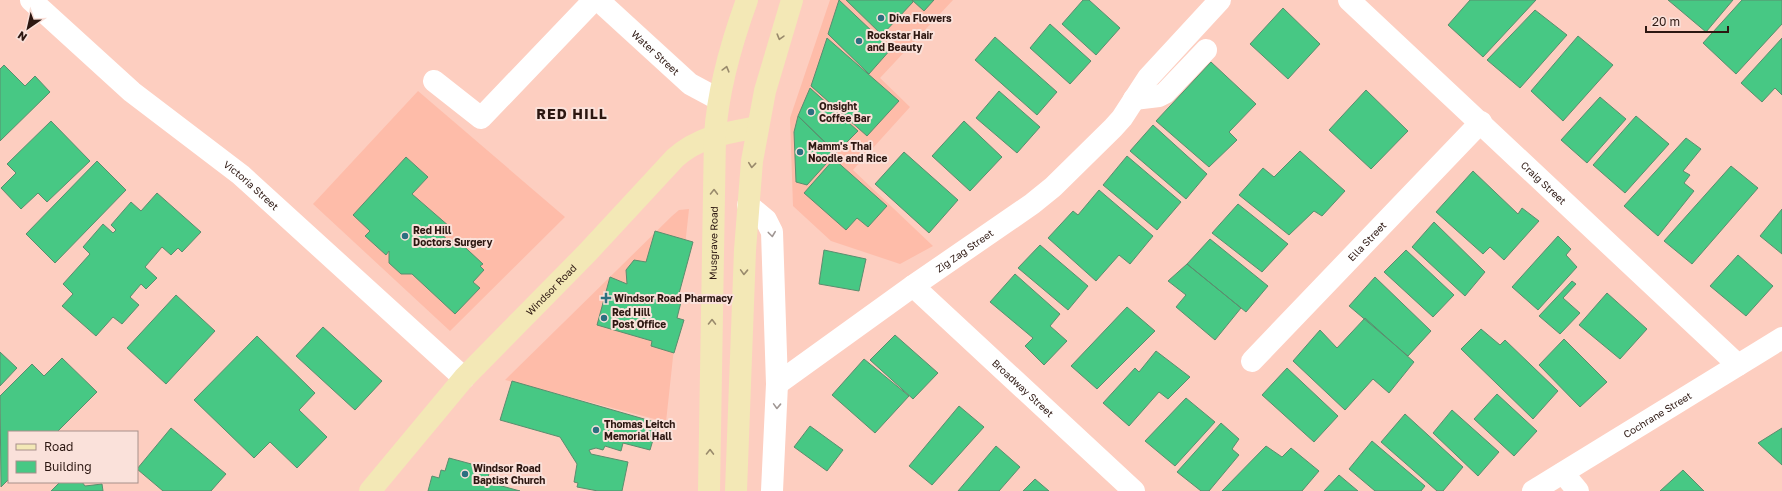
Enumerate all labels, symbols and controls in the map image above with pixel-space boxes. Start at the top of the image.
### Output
north arrow [8,8,48,48]
scale bar [1646,8,1728,34]
place label: Diva Flowers [889,12,952,24]
marker: Diva Flowers [876,13,886,23]
text: 20 m [1652,14,1680,29]
street label: Water Street [629,28,682,77]
text: N [15,29,29,44]
place label: Rockstar Hair and Beauty [867,29,933,53]
one-way arrow [776,33,785,40]
marker: Rockstar Hair and Beauty [854,36,864,46]
one-way arrow [721,66,730,73]
place label: Onsight Coffee Bar [819,100,871,124]
district label: RED HILL [536,105,608,122]
marker: Onsight Coffee Bar [806,107,816,117]
place label: Mamm's Thai Noodle and Rice [808,140,887,164]
marker: Mamm's Thai Noodle and Rice [795,147,805,157]
street label: Victoria Street [221,158,281,212]
street label: Craig Street [1519,159,1569,207]
one-way arrow [748,162,757,168]
one-way arrow [710,189,718,195]
street label: Musgrave Road [707,206,720,280]
street label: Ella Street [1345,219,1389,263]
place label: Red Hill Doctors Surgery [413,224,493,248]
street label: Zig Zag Street [933,227,995,275]
marker: Red Hill Doctors Surgery [400,231,410,241]
one-way arrow [767,231,776,237]
street label: Windsor Road [523,262,579,318]
one-way arrow [739,269,748,275]
place label: Windsor Road Pharmacy [614,292,733,304]
marker: Windsor Road Pharmacy [601,293,611,303]
place label: Red Hill Post Office [612,306,666,330]
marker: Red Hill Post Office [599,313,609,323]
one-way arrow [708,319,716,325]
street label: Broadway Street [990,357,1056,419]
street label: Cochrane Street [1621,389,1694,440]
one-way arrow [772,403,781,409]
place label: Thomas Leitch Memorial Hall [604,418,675,442]
marker: Thomas Leitch Memorial Hall [591,425,601,435]
legend [8,431,138,483]
text: Road [44,439,73,454]
one-way arrow [705,449,714,455]
text: Building [44,459,92,474]
place label: Windsor Road Baptist Church [473,462,545,486]
marker: Windsor Road Baptist Church [460,469,470,479]

